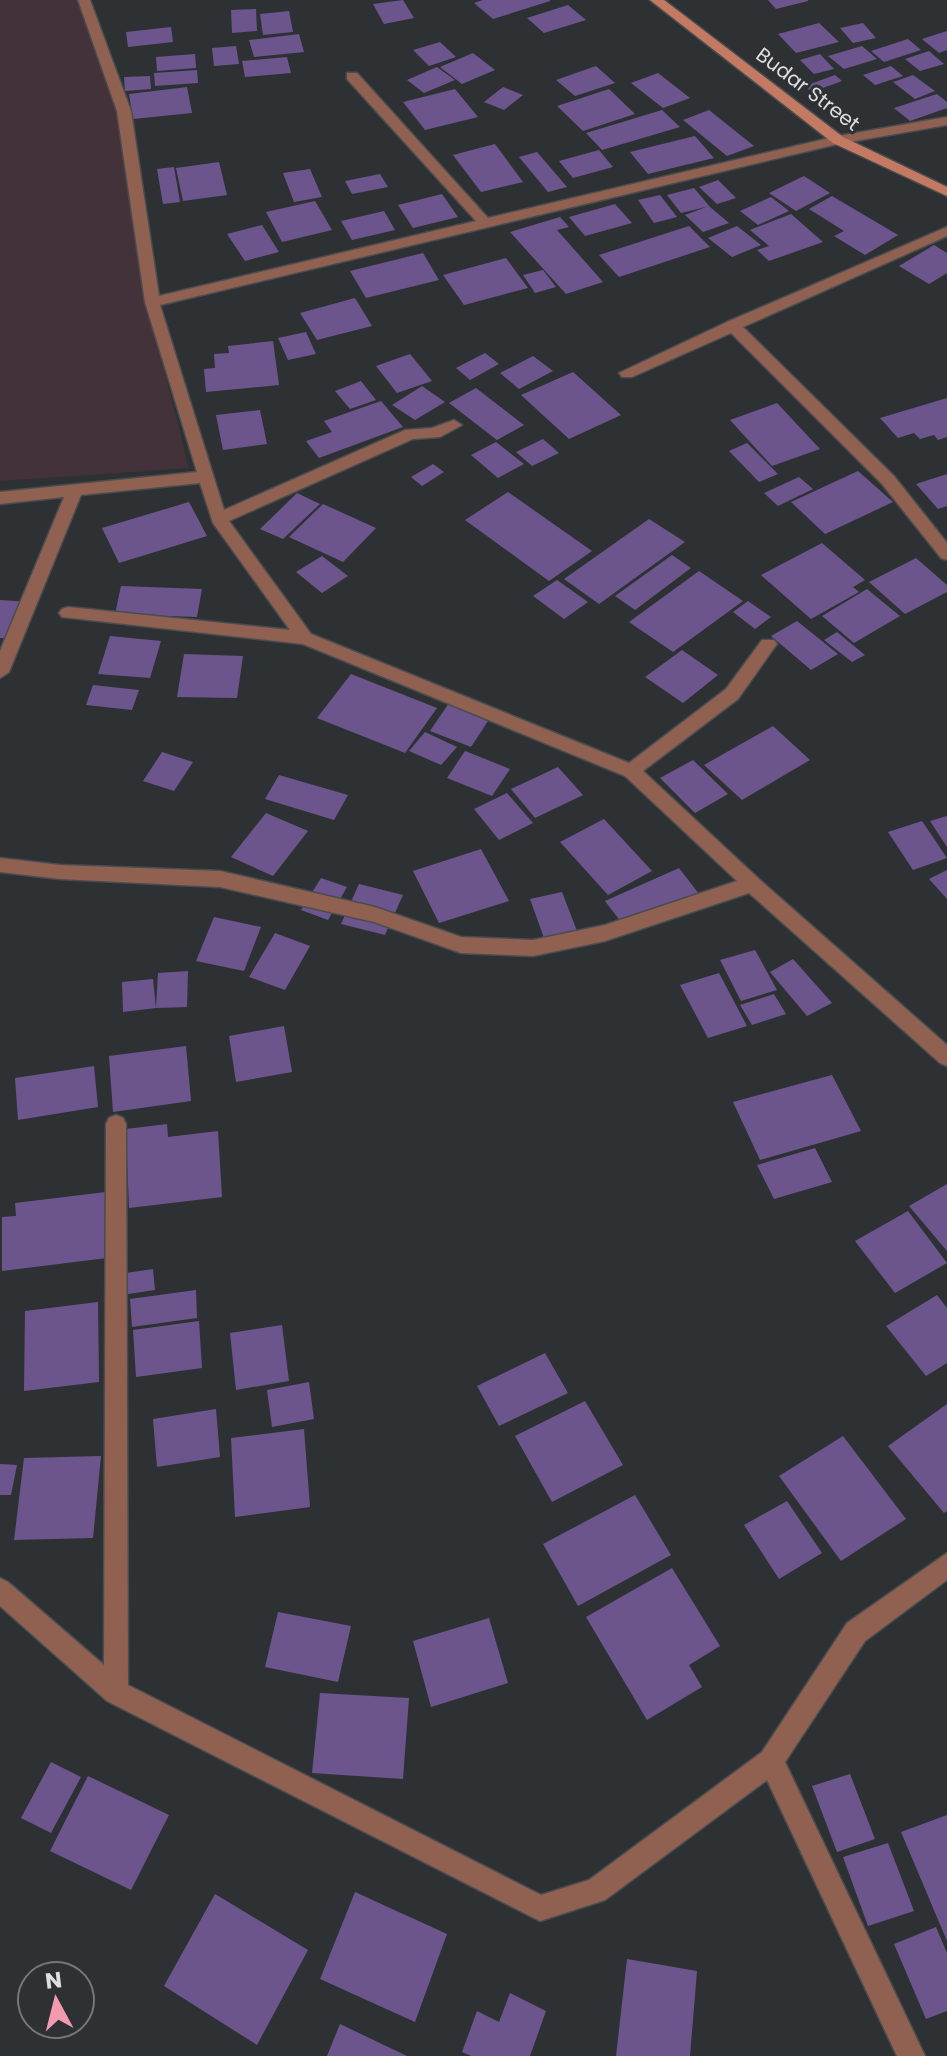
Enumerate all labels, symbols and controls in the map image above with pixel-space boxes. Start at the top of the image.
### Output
street label: Budar Street [750,41,866,137]
north arrow [16,1960,96,2040]
text: N [44,1964,64,1997]

